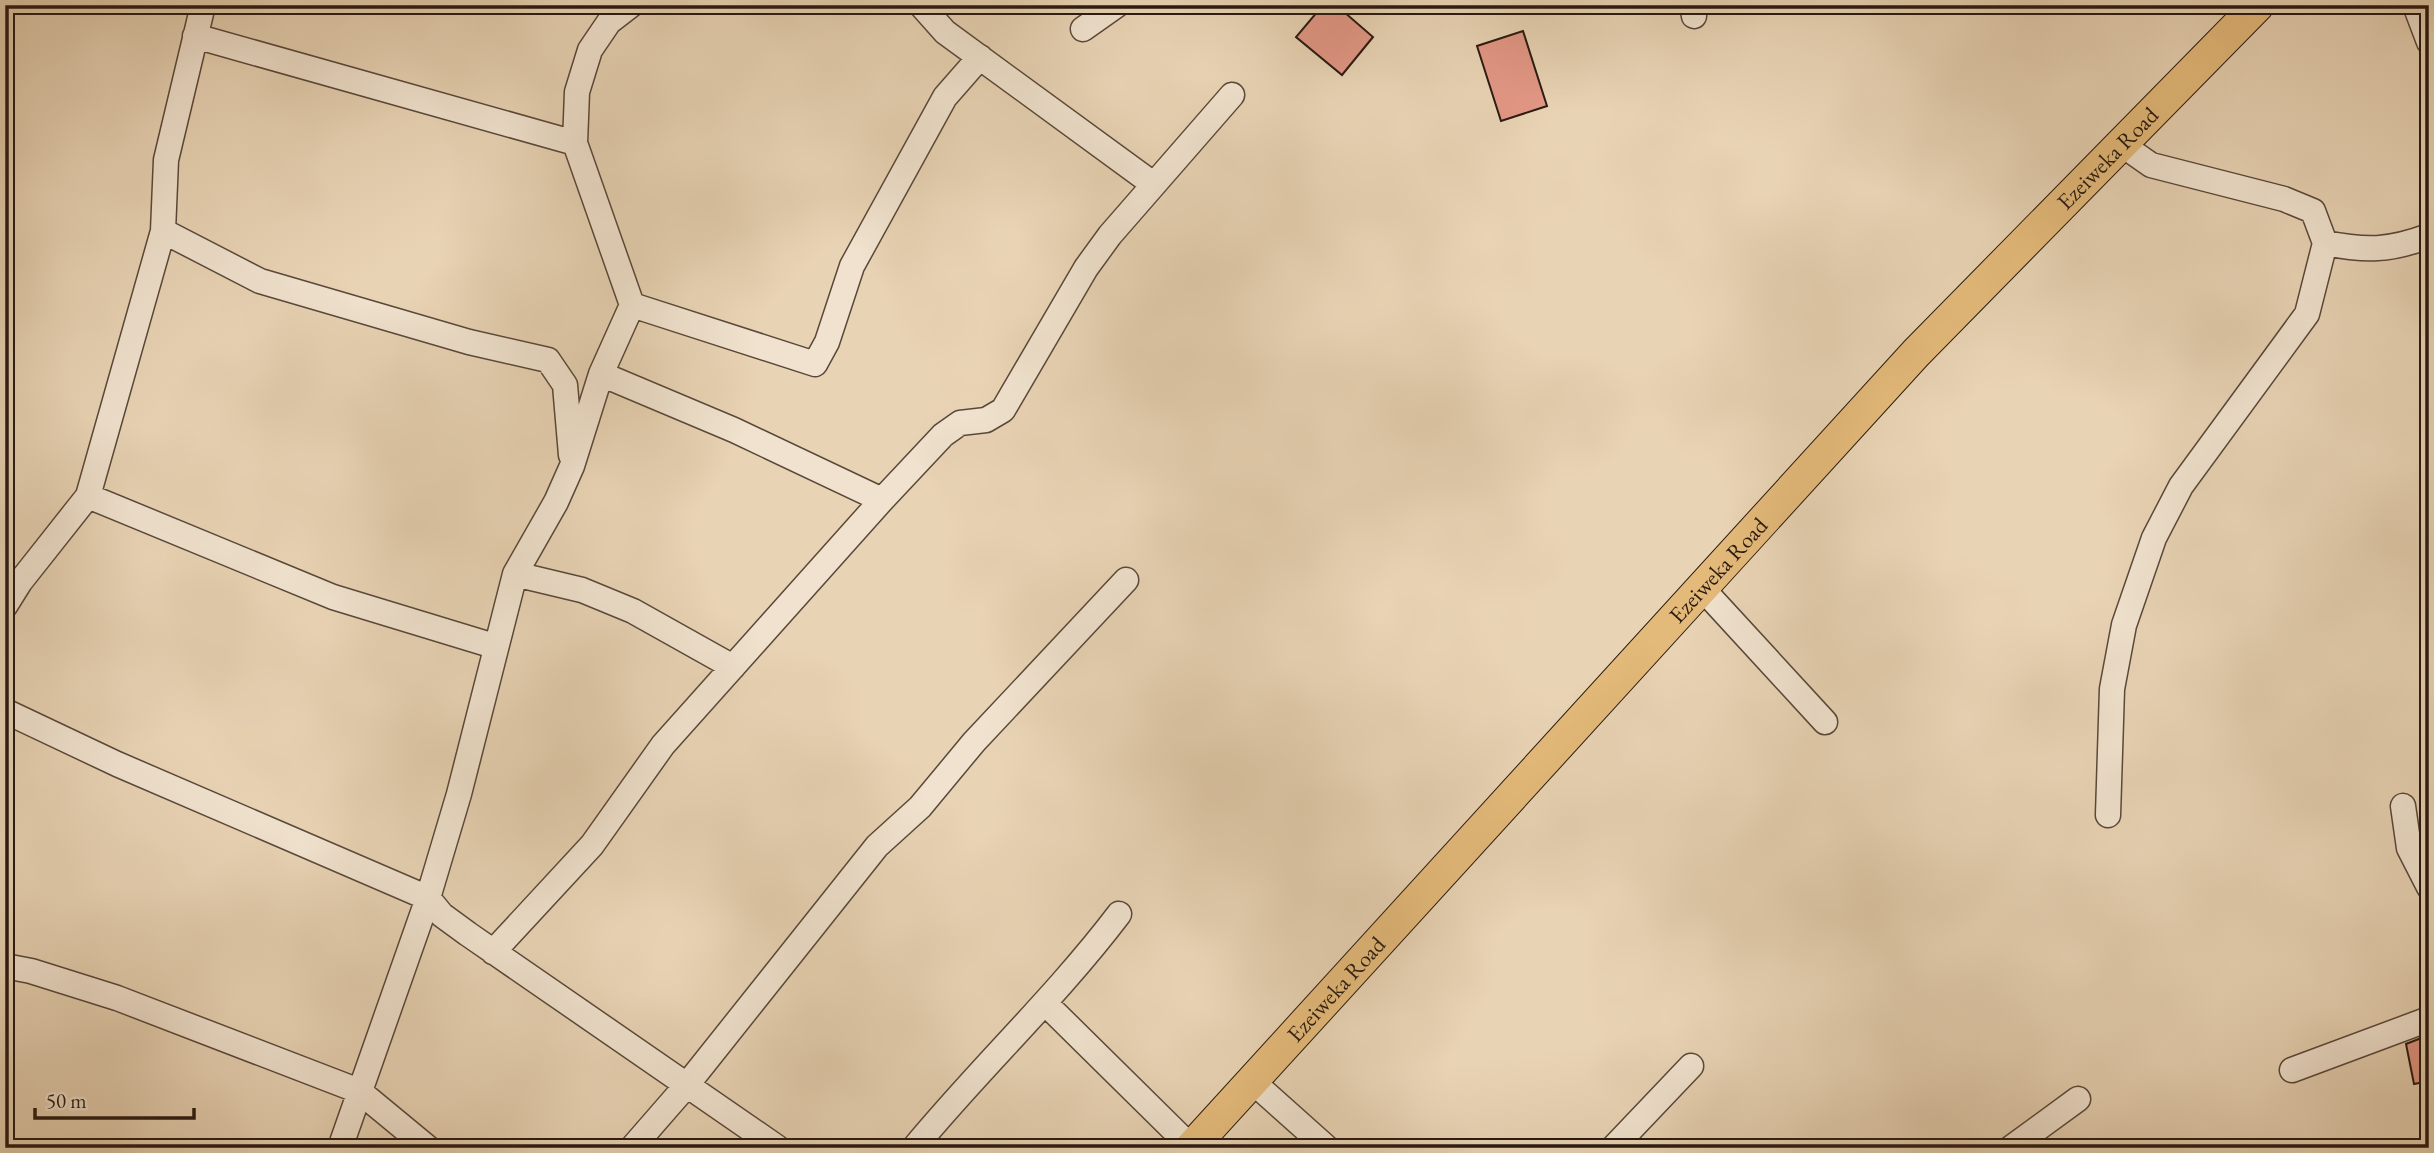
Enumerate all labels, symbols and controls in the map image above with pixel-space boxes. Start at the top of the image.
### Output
street label: Ezeiweka Road [2050,100,2165,216]
street label: Ezeiweka Road [1662,511,1774,630]
street label: Ezeiweka Road [1280,930,1392,1048]
scale bar [35,1076,194,1120]
text: 50 m [46,1087,87,1114]

